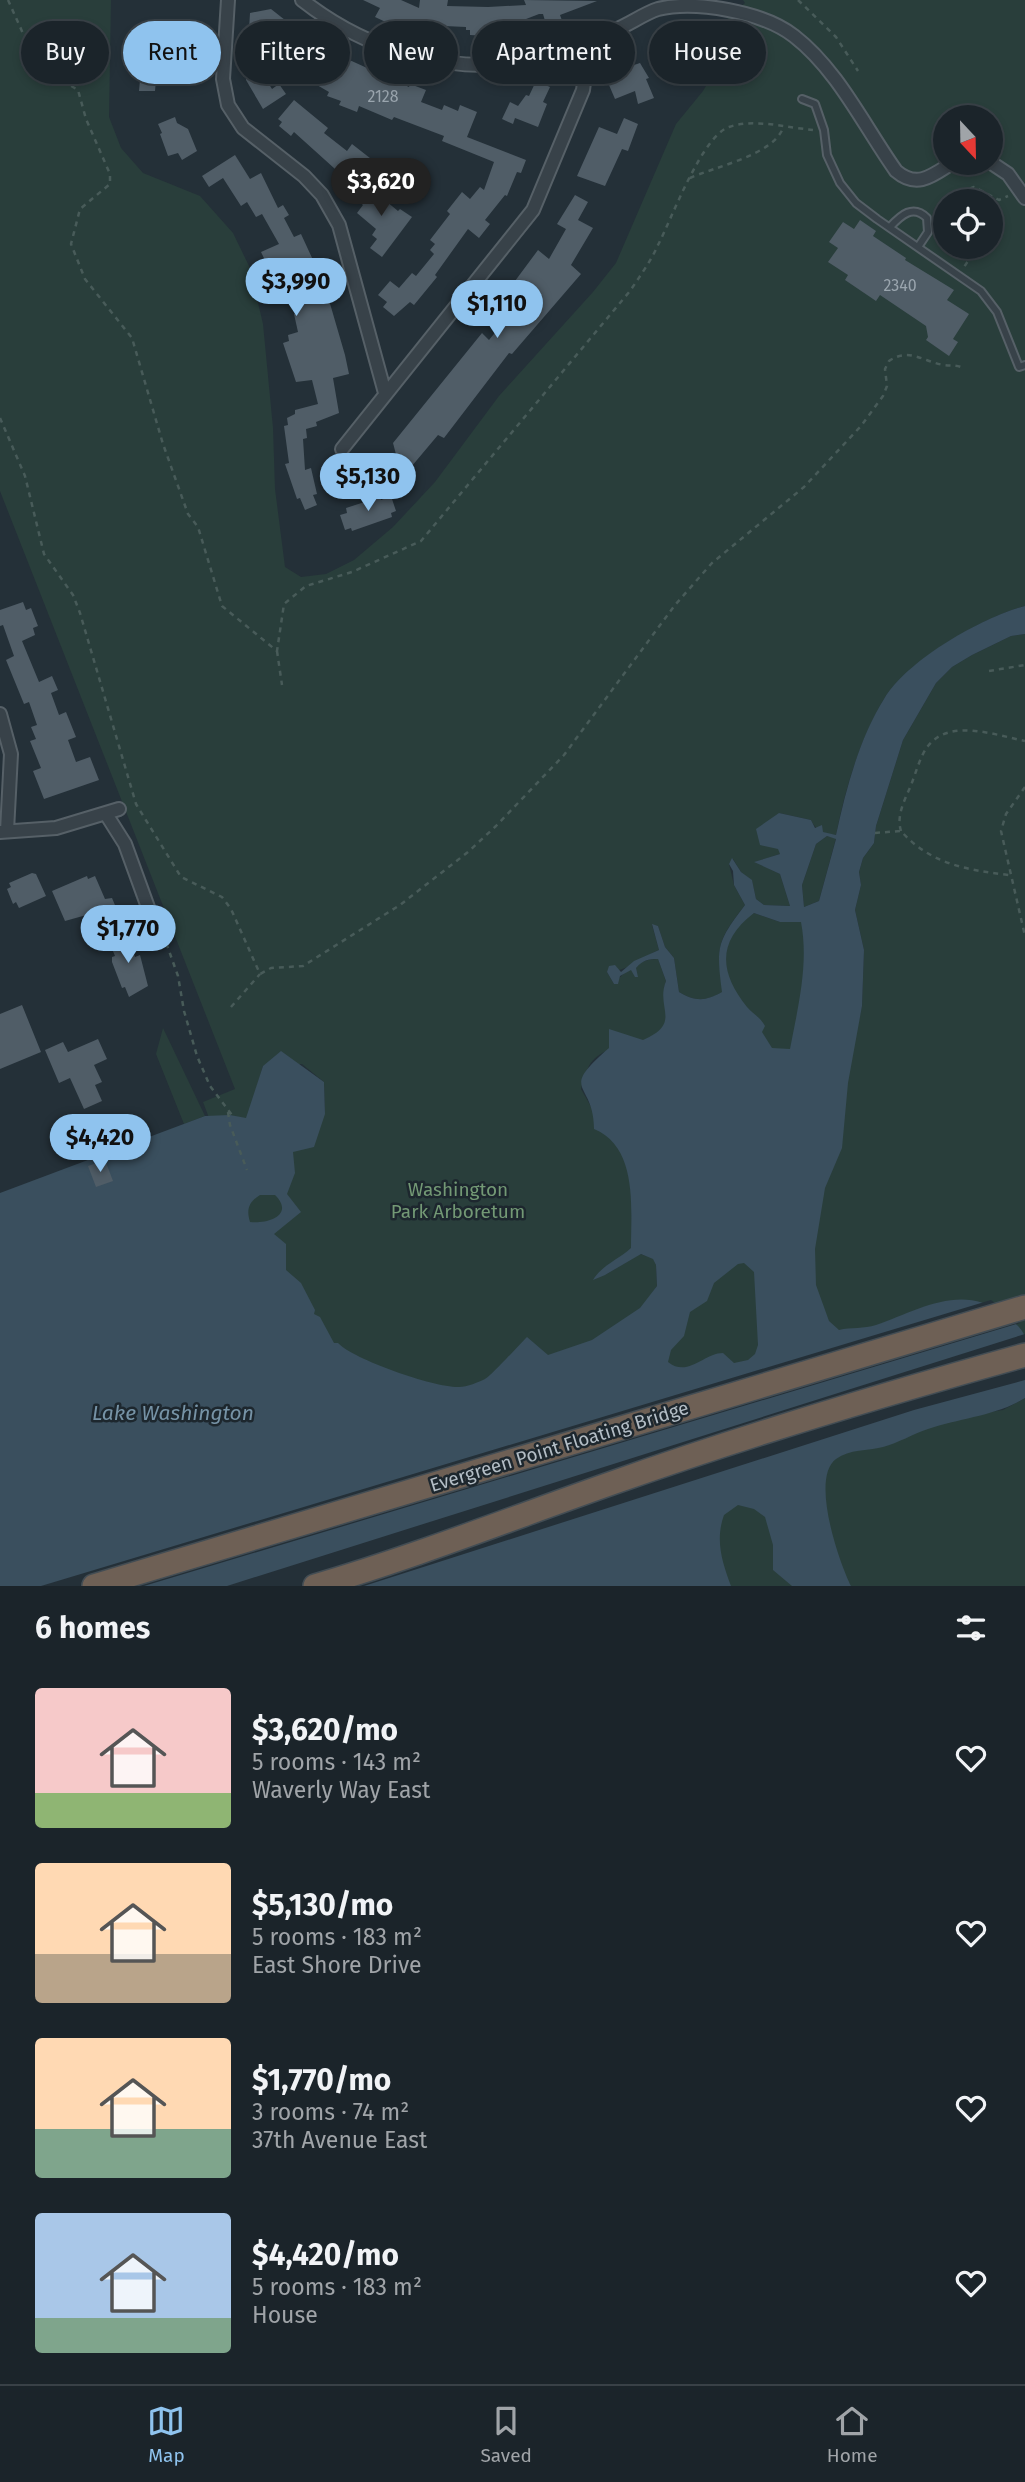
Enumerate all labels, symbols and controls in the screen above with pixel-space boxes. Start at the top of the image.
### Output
chip: Buy [21,21,109,84]
chip: Rent [123,21,221,84]
chip: Filters [235,21,350,84]
chip: New [364,21,458,84]
chip: Apartment [472,21,635,84]
chip: House [649,21,766,84]
house number: 2128 [367,87,399,106]
north arrow [933,105,1003,175]
map controls [933,105,1003,259]
pin: $3,620 [324,158,438,218]
text: $3,620 [347,167,415,195]
button: locate [933,189,1003,259]
pin: $3,990 [239,258,353,318]
text: $3,990 [262,267,330,295]
house number: 2340 [883,276,917,295]
pin: $1,110 [440,280,554,340]
text: $1,110 [467,289,527,317]
pin: $5,130 [311,454,425,513]
text: $5,130 [336,462,400,490]
pin: $1,770 [71,906,185,965]
text: $1,770 [97,914,159,942]
pin: $4,420 [43,1114,157,1174]
text: $4,420 [66,1123,134,1151]
park label: Washington Park Arboretum [391,1178,525,1223]
street label: Evergreen Point Floating Bridge [427,1396,691,1497]
water label: Lake Washington [92,1400,254,1426]
icon: filters [952,1609,990,1647]
text: 6 homes [35,1610,150,1646]
text: $3,620/mo [252,1712,398,1748]
icon: home [91,1716,175,1800]
icon: heart [952,1739,990,1777]
text: 5 rooms · 143 m² [252,1748,421,1776]
text: Waverly Way East [252,1776,430,1804]
text: $5,130/mo [252,1887,393,1923]
icon: home [91,1891,175,1975]
icon: heart [952,1914,990,1952]
text: 5 rooms · 183 m² [252,1923,422,1951]
text: East Shore Drive [252,1951,422,1979]
text: $1,770/mo [252,2062,391,2098]
icon: home [91,2066,175,2150]
icon: heart [952,2089,990,2127]
text: 3 rooms · 74 m² [252,2098,409,2126]
text: 37th Avenue East [252,2126,427,2154]
text: $4,420/mo [252,2237,399,2273]
icon: home [91,2241,175,2325]
icon: heart [952,2264,990,2302]
text: 5 rooms · 183 m² [252,2273,422,2301]
text: House [252,2301,318,2329]
tab: Map [147,2402,185,2467]
tab: Saved [480,2402,532,2467]
tab: Home [827,2402,877,2467]

